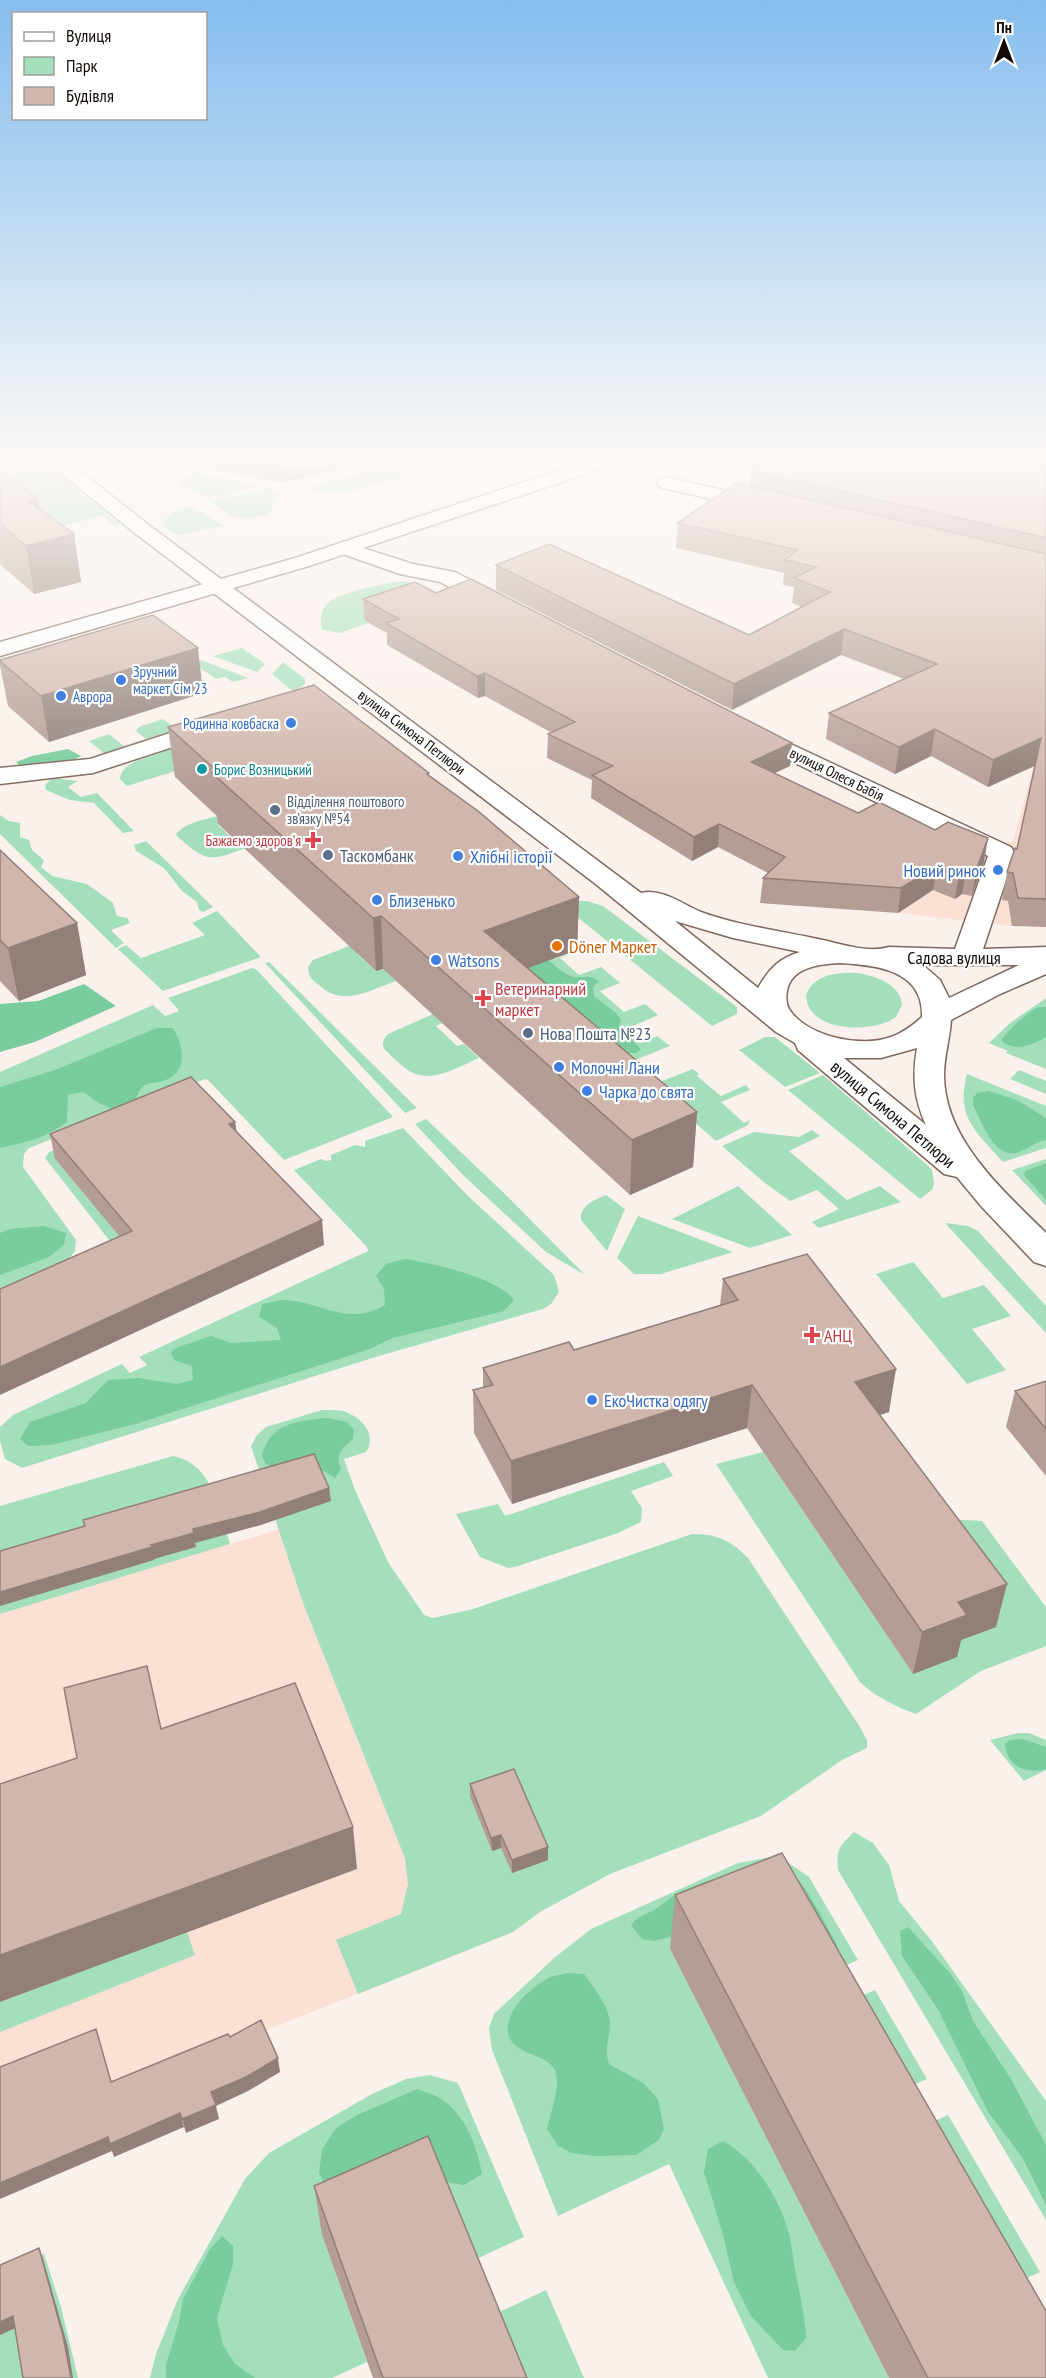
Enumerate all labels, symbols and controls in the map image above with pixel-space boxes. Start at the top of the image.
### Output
legend [12,12,207,120]
north arrow [974,12,1034,72]
text: Пн [996,17,1012,37]
text: Вулиця [66,24,111,47]
text: Парк [66,54,97,77]
text: Будівля [66,84,114,107]
place label: Зручний маркет Сім 23 [133,662,207,698]
marker: Зручний маркет Сім 23 [114,673,128,687]
street label: вулиця Симона Петлюри [354,685,470,779]
place label: Аврора [73,687,112,706]
marker: Аврора [54,689,68,703]
place label: Родинна ковбаска [183,714,279,733]
marker: Родинна ковбаска [284,716,298,730]
street label: вулиця Олеся Бабія [787,743,887,805]
place label: Борис Возницький [214,760,312,779]
marker: Борис Возницький [195,762,209,776]
place label: Відділення поштового зв’язку №54 [287,792,405,828]
marker: Відділення поштового зв’язку №54 [268,803,282,817]
place label: Бажаємо здоровʼя [206,831,301,850]
marker: Бажаємо здоровʼя [306,833,320,847]
place label: Таскомбанк [340,844,414,867]
place label: Хлібні історії [470,845,553,868]
marker: Таскомбанк [321,848,335,862]
marker: Хлібні історії [451,849,465,863]
place label: Новий ринок [903,859,986,882]
marker: Новий ринок [991,863,1005,877]
place label: Близенько [389,889,455,912]
marker: Близенько [370,893,384,907]
place label: Döner Маркет [569,935,657,958]
marker: Döner Маркет [550,939,564,953]
street label: Садова вулиця [907,946,1001,969]
place label: Watsons [448,949,499,972]
marker: Watsons [429,953,443,967]
place label: Ветеринарний маркет [495,977,586,1021]
marker: Ветеринарний маркет [476,991,490,1005]
place label: Нова Пошта №23 [540,1022,651,1045]
marker: Нова Пошта №23 [521,1026,535,1040]
street label: вулиця Симона Петлюри [826,1055,960,1173]
place label: Молочні Лани [571,1056,660,1079]
marker: Молочні Лани [552,1060,566,1074]
place label: Чарка до свята [599,1080,694,1103]
marker: Чарка до свята [580,1084,594,1098]
place label: АНЦ [824,1324,852,1347]
marker: АНЦ [805,1328,819,1342]
place label: ЕкоЧистка одягу [604,1389,708,1412]
marker: ЕкоЧистка одягу [585,1393,599,1407]

